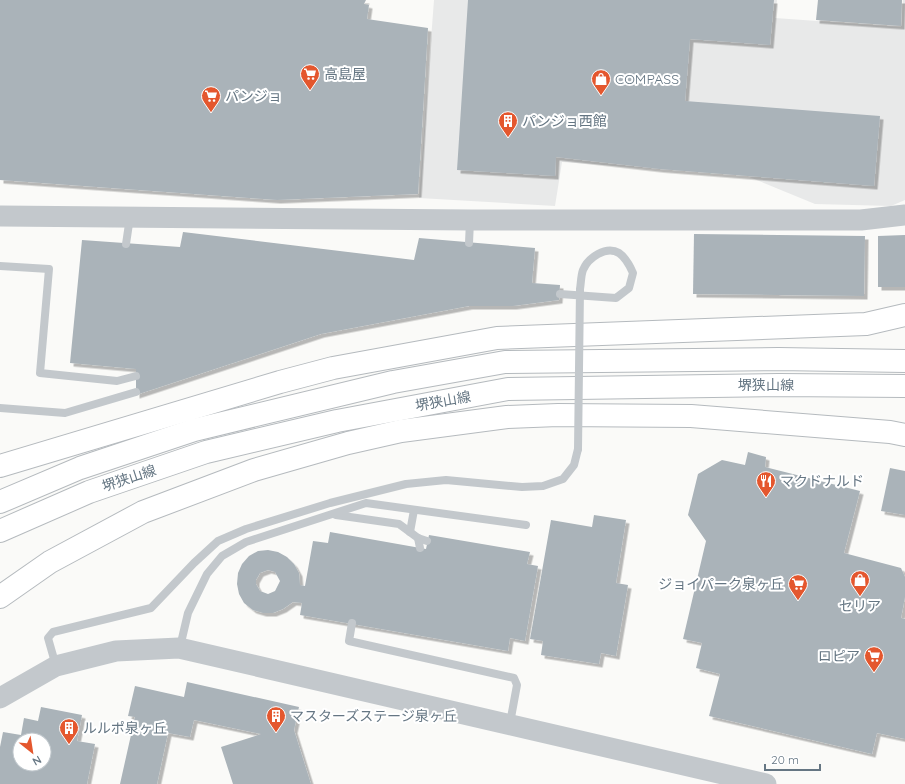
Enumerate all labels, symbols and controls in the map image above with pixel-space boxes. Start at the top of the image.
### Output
supermarket icon: 高島屋 [299,63,321,91]
place label: 高島屋 [324,65,366,83]
shop icon: COMPASS [590,68,612,96]
place label: COMPASS [615,70,679,88]
supermarket icon: パンジョ [200,85,222,113]
place label: パンジョ [225,87,282,105]
building icon: パンジョ西館 [497,110,519,138]
place label: パンジョ西館 [522,112,607,130]
street label: 堺狭山線 [738,376,794,394]
street label: 堺狭山線 [414,387,472,415]
street label: 堺狭山線 [100,461,158,495]
restaurant icon: マクドナルド [755,470,777,498]
place label: マクドナルド [780,472,864,490]
shop icon: セリア [849,569,871,597]
supermarket icon: ジョイパーク泉ヶ丘 [787,573,809,601]
place label: ジョイパーク泉ヶ丘 [658,575,784,593]
place label: セリア [839,597,881,615]
supermarket icon: ロピア [863,645,885,673]
place label: ロピア [818,647,860,665]
building icon: マスターズステージ泉ヶ丘 [265,705,287,733]
place label: マスターズステージ泉ヶ丘 [290,707,457,725]
building icon: ルルポ泉ヶ丘 [58,717,80,745]
place label: ルルポ泉ヶ丘 [83,719,167,737]
north arrow [12,732,52,772]
scale bar [765,746,820,772]
text: 20 m [771,752,799,767]
text: N [30,753,44,769]

